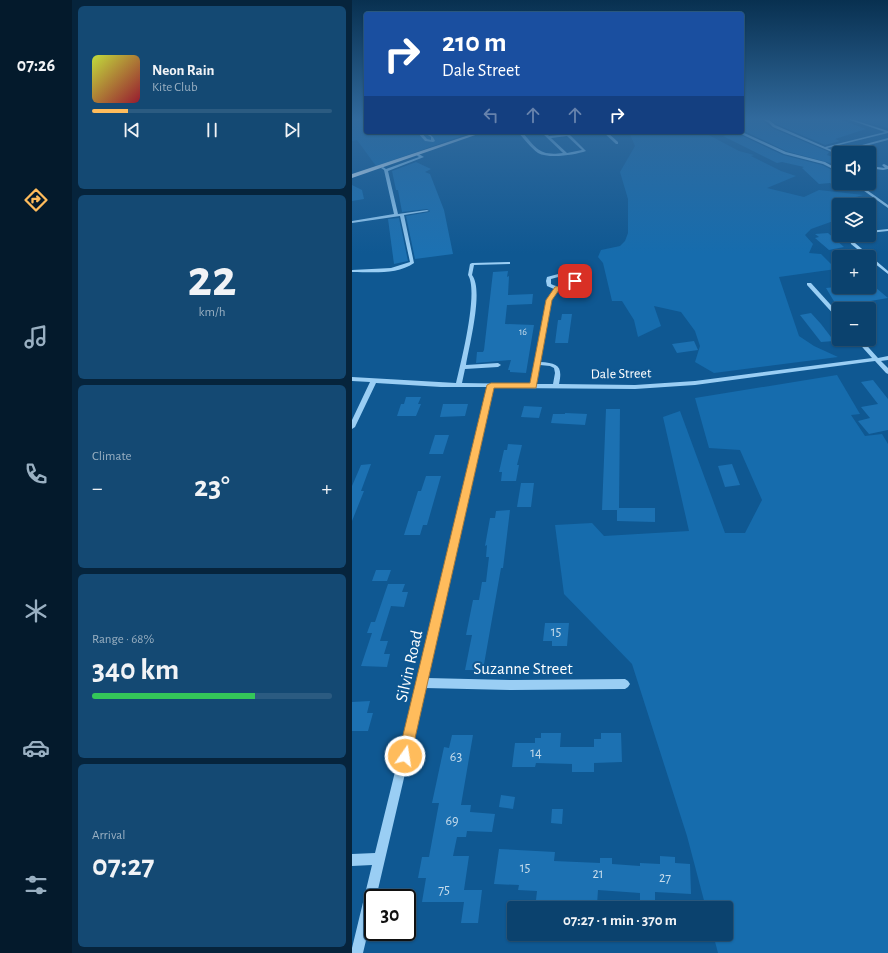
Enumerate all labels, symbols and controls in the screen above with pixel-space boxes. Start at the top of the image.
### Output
icon: right [376,28,428,80]
text: 210 m [442,29,507,57]
text: 07:26 [17,57,55,75]
text: Dale Street [442,62,520,80]
text: Neon Rain [152,63,214,78]
text: Kite Club [152,81,198,94]
icon: left [480,104,502,126]
icon: ahead [522,104,544,126]
icon: ahead [564,104,586,126]
icon: right [606,104,628,126]
icon: previous [121,119,143,141]
icon: pause [201,119,223,141]
icon: next [281,119,303,141]
map controls [832,146,876,346]
button: sound [832,146,876,190]
icon: directions [22,186,50,214]
button: layers [832,198,876,242]
button: + [832,250,876,294]
text: 22 [188,253,236,305]
pin [558,264,592,298]
icon: arrive [564,270,586,292]
button: − [832,302,876,346]
text: km/h [199,306,225,319]
icon: music [22,323,50,351]
house number: 16 [519,327,527,337]
street label: Dale Street [591,366,652,382]
text: Climate [92,450,131,463]
icon: phone [22,460,50,488]
text: 23° [194,472,230,502]
text: − [92,477,103,499]
text: + [321,477,332,499]
icon: climate [22,597,50,625]
house number: 15 [551,625,561,639]
street label: Silvin Road [393,628,426,703]
text: Range · 68% [92,633,154,646]
text: 340 km [92,655,179,685]
street label: Suzanne Street [473,660,573,677]
icon: car [22,734,50,762]
position arrow [384,735,426,777]
house number: 14 [530,746,542,760]
house number: 63 [450,750,462,764]
house number: 69 [445,814,459,828]
text: Arrival [92,829,125,842]
text: 07:27 [92,851,155,881]
house number: 15 [520,861,530,875]
house number: 21 [592,867,604,881]
icon: filters [22,871,50,899]
house number: 27 [659,871,671,885]
house number: 75 [438,883,450,897]
speed limit sign: 30 [364,889,416,941]
text: 07:27 · 1 min · 370 m [563,913,677,928]

